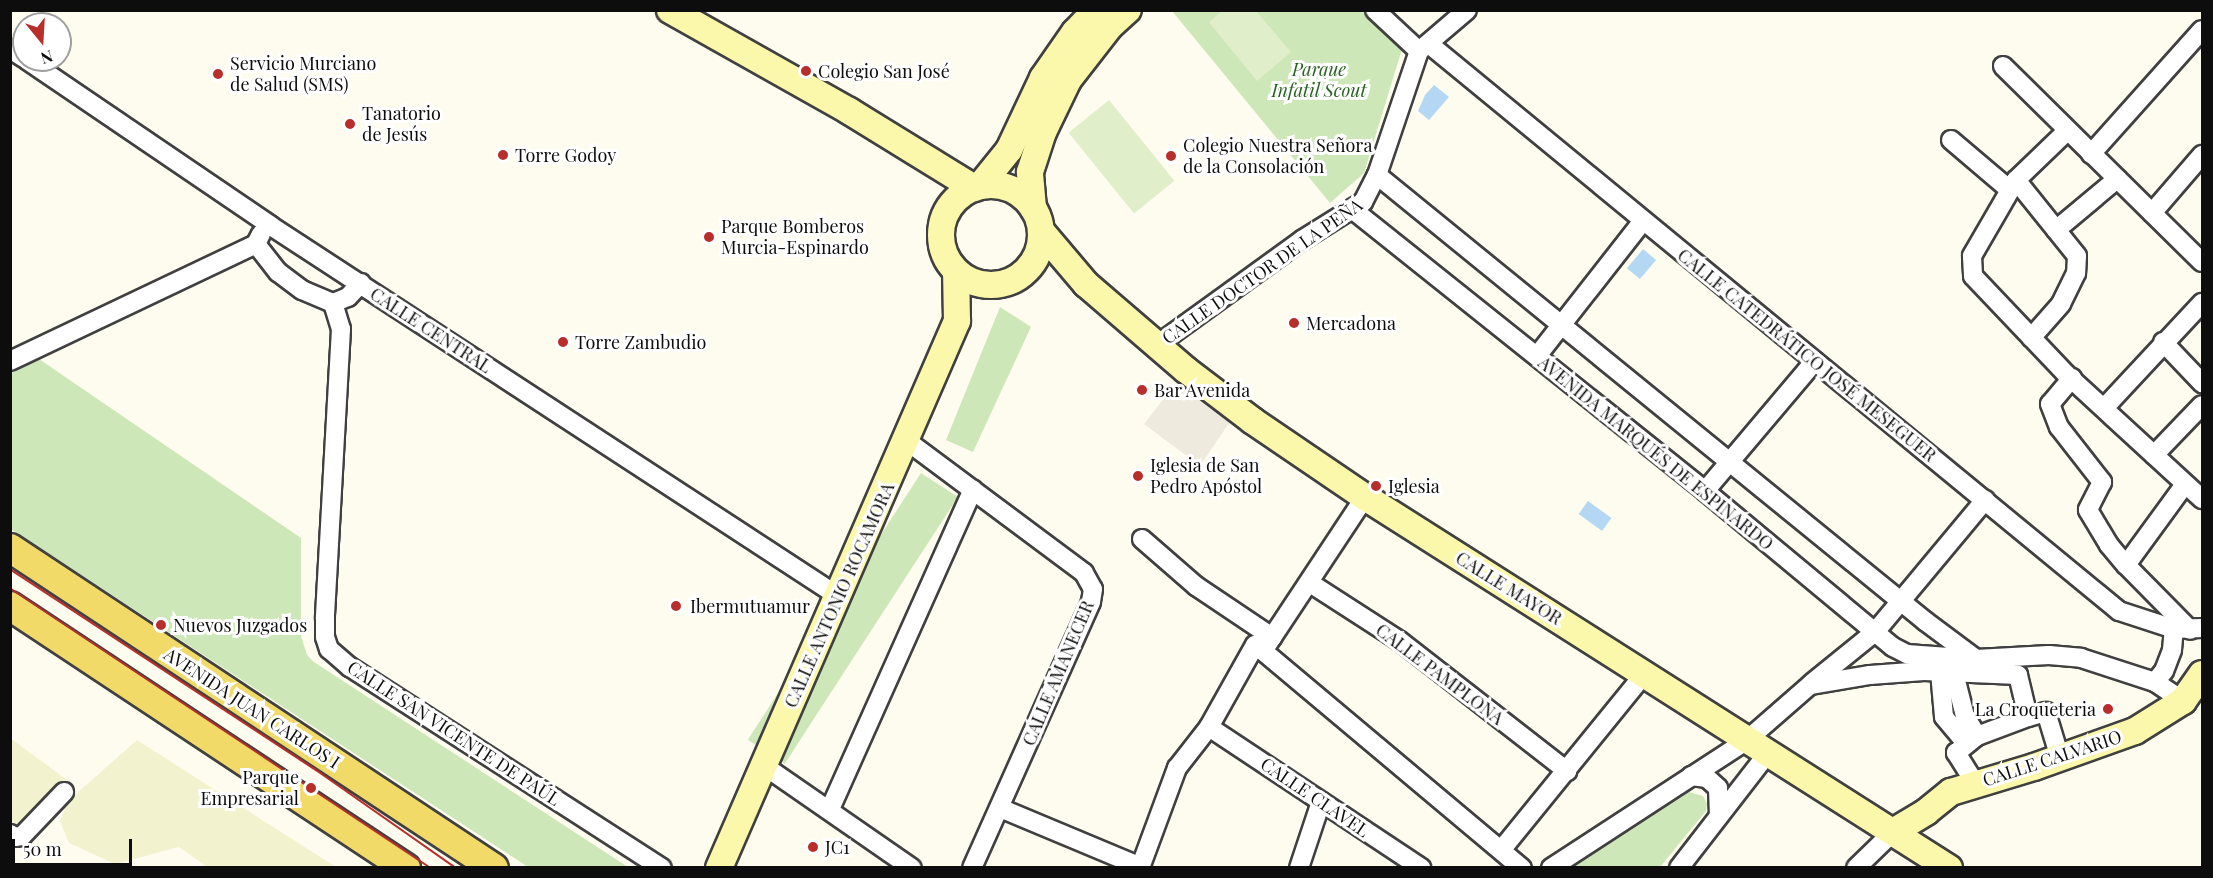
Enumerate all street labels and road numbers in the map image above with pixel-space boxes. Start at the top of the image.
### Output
street label: CALLE DOCTOR DE LA PEÑA [1158,194,1366,348]
street label: CALLE CATEDRÁTICO JOSÉ MESEGUER [1673,244,1941,466]
street label: CALLE CENTRAL [366,283,496,377]
street label: AVENIDA MARQUÉS DE ESPINARDO [1534,351,1778,555]
street label: CALLE ANTONIO ROCAMORA [779,479,899,711]
street label: CALLE MAYOR [1452,547,1566,629]
street label: CALLE AMANECER [1018,597,1098,749]
street label: CALLE PAMPLONA [1372,619,1508,729]
street label: AVENIDA JUAN CARLOS I [160,643,344,773]
street label: CALLE SAN VICENTE DE PAÚL [343,656,565,810]
street label: CALLE CALVARIO [1980,725,2124,791]
street label: CALLE CLAVEL [1257,753,1373,841]

